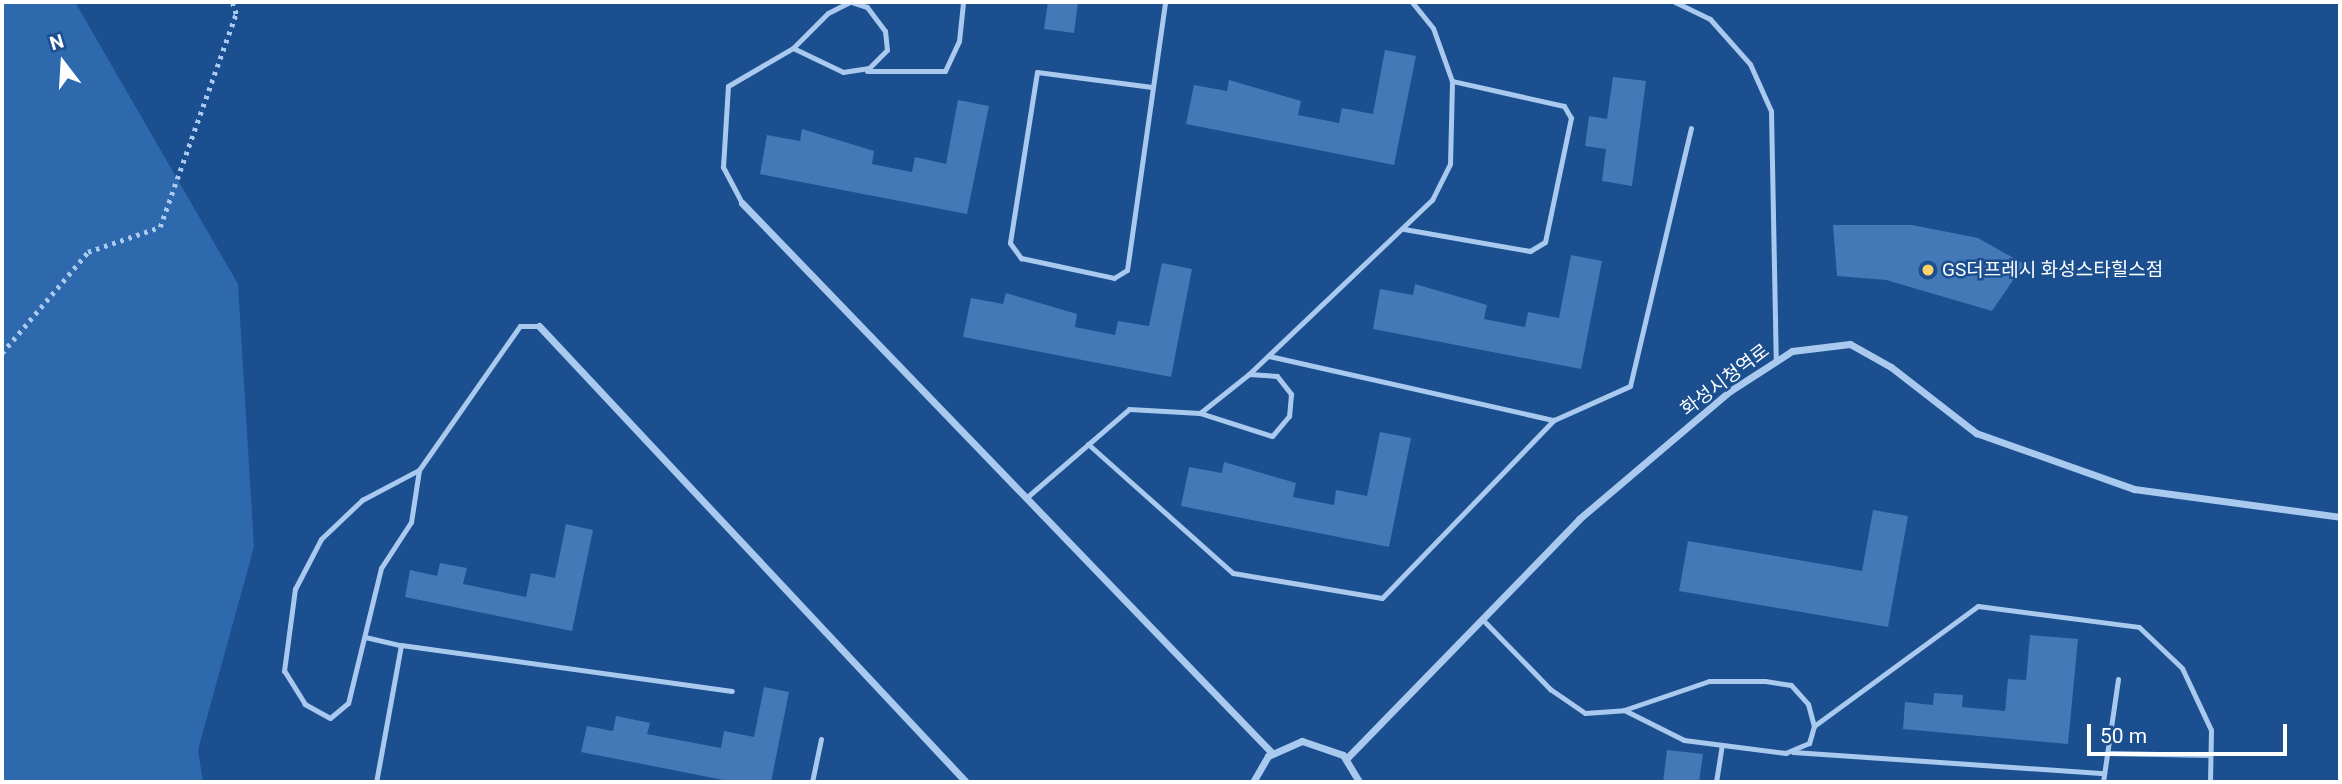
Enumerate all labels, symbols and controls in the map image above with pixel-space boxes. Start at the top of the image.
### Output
north arrow [28,28,98,98]
text: N [47,29,66,55]
place label: GS더프레시 화성스타힐스점 [1942,259,2163,281]
marker: GS더프레시 화성스타힐스점 [1920,262,1936,278]
street label: 화성시청역로 [1676,339,1774,421]
scale bar [2090,710,2290,754]
text: 50 m [2100,724,2147,748]

